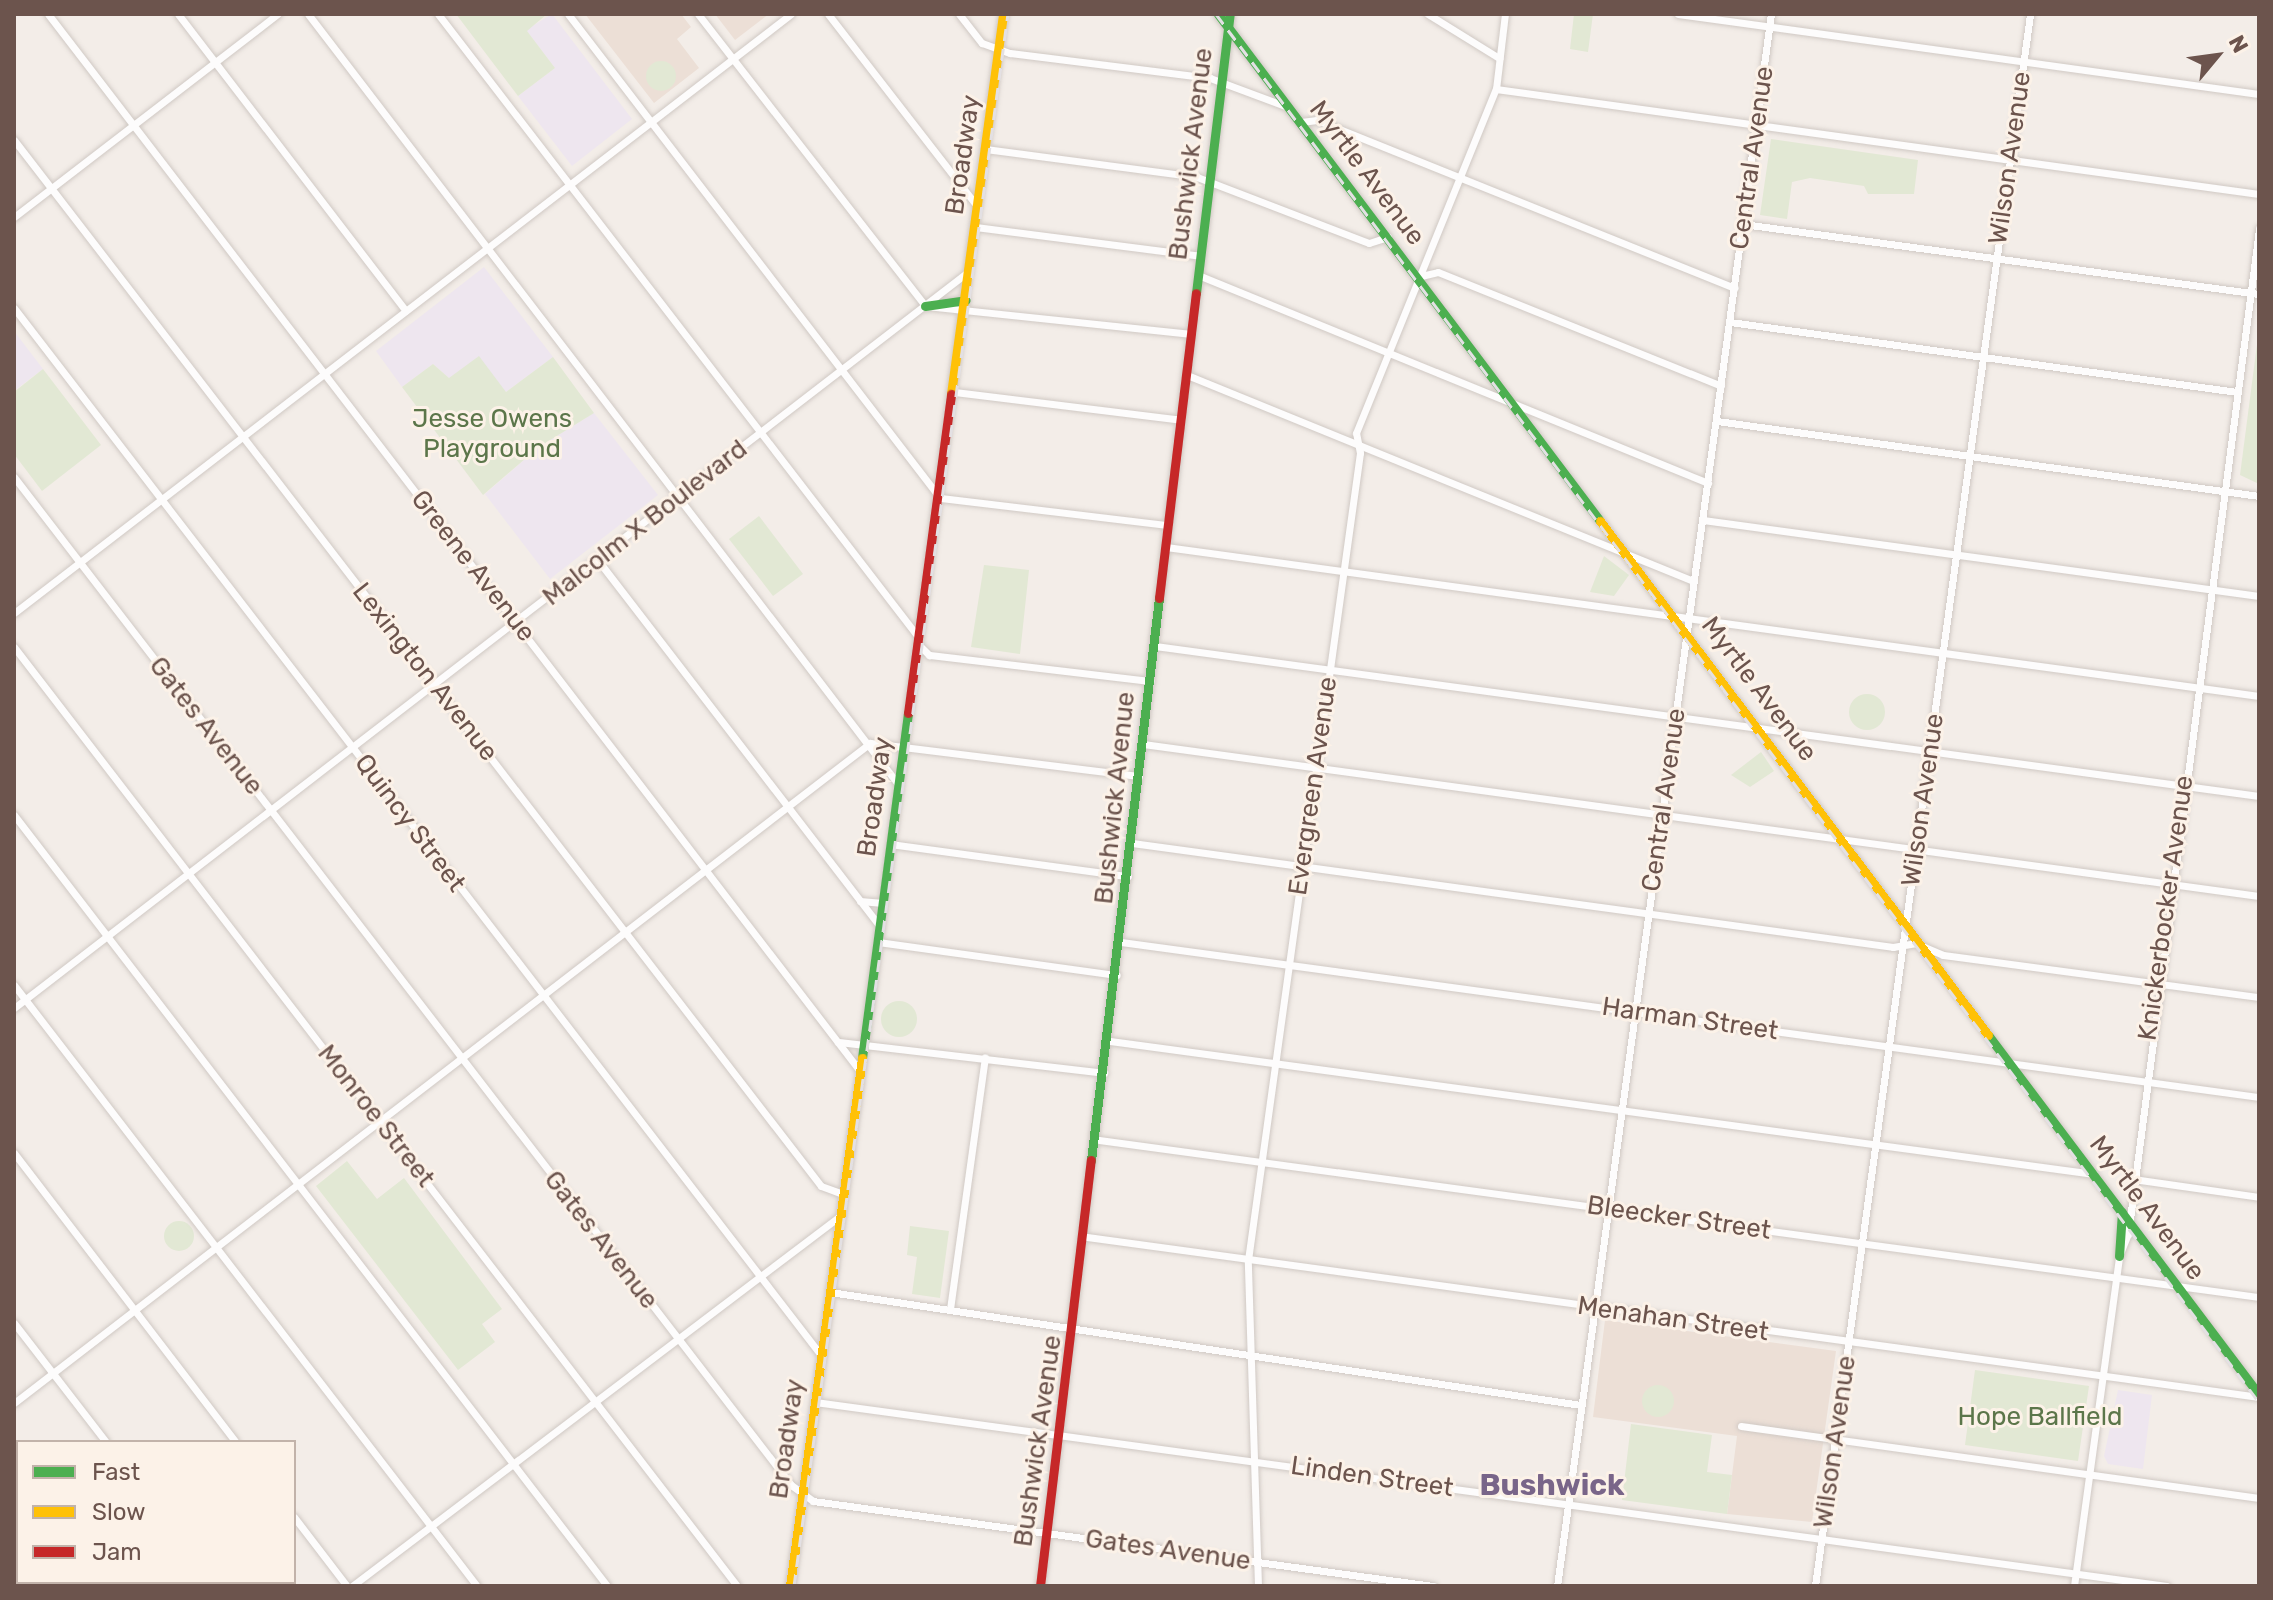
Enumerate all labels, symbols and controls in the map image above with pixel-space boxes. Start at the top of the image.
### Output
north arrow [2177,16,2257,96]
text: N [2223,31,2254,58]
street label: Bushwick Avenue [1162,46,1220,262]
street label: Central Avenue [1724,64,1780,252]
street label: Wilson Avenue [1982,69,2038,247]
street label: Broadway [939,93,987,217]
street label: Myrtle Avenue [1302,94,1432,252]
park label: Jesse Owens Playground [412,403,572,464]
street label: Malcolm X Boulevard [537,433,753,613]
street label: Greene Avenue [404,484,542,648]
street label: Lexington Avenue [345,576,505,768]
street label: Myrtle Avenue [1694,610,1824,768]
street label: Gates Avenue [142,650,270,802]
street label: Evergreen Avenue [1282,674,1344,898]
street label: Bushwick Avenue [1088,690,1142,906]
street label: Central Avenue [1636,706,1692,894]
street label: Wilson Avenue [1895,711,1951,889]
street label: Broadway [851,735,899,859]
street label: Quincy Street [348,748,472,898]
street label: Knickerbocker Avenue [2132,773,2200,1043]
street label: Harman Street [1600,991,1780,1047]
street label: Monroe Street [311,1039,441,1193]
street label: Myrtle Avenue [2082,1129,2212,1287]
street label: Gates Avenue [537,1164,665,1316]
street label: Bleecker Street [1585,1190,1773,1246]
street label: Menahan Street [1575,1290,1771,1348]
street label: Bushwick Avenue [1008,1333,1068,1549]
street label: Wilson Avenue [1807,1353,1863,1531]
street label: Broadway [763,1377,811,1501]
park label: Hope Ballfield [1958,1401,2122,1433]
legend [16,1440,296,1584]
street label: Linden Street [1289,1450,1455,1504]
text: Fast [92,1458,140,1486]
district label: Bushwick [1479,1467,1625,1503]
text: Slow [92,1498,145,1526]
street label: Gates Avenue [1083,1523,1253,1577]
text: Jam [92,1538,142,1566]

